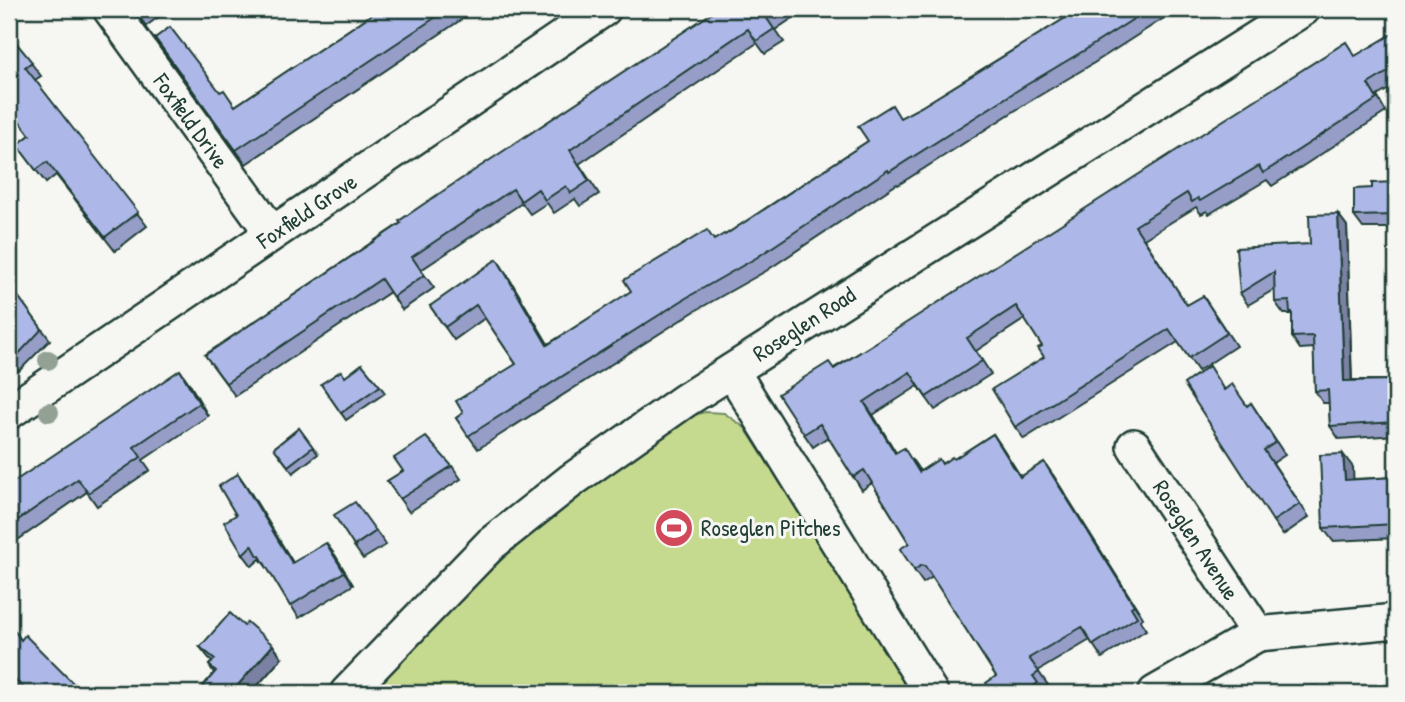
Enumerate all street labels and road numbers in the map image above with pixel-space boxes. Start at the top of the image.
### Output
street label: Foxfield Drive [146,66,236,174]
street label: Foxfield Grove [250,166,363,256]
street label: Roseglen Road [746,279,861,368]
street label: Roseglen Avenue [1146,474,1247,606]

